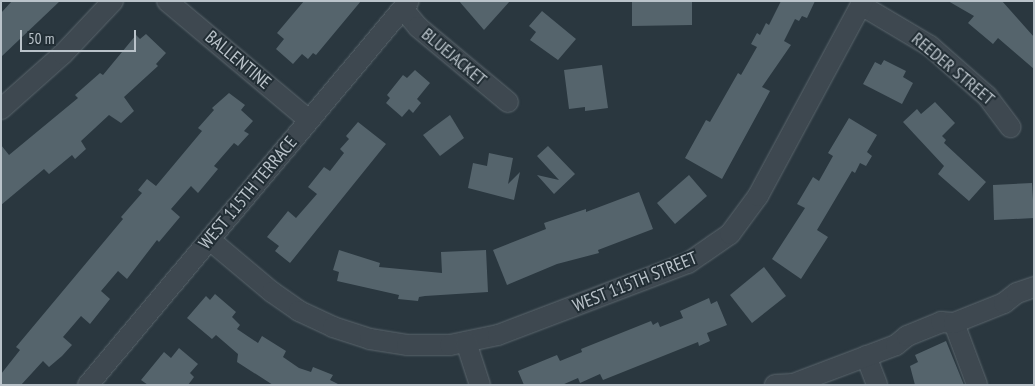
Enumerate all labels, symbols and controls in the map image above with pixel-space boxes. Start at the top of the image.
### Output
scale bar [22,20,139,52]
street label: BLUEJACKET [417,24,491,90]
street label: BALLENTINE [201,26,275,94]
street label: REEDER STREET [907,28,999,110]
text: 50 m [28,29,54,48]
street label: WEST 115TH TERRACE [194,132,302,254]
street label: WEST 115TH STREET [569,247,701,317]

